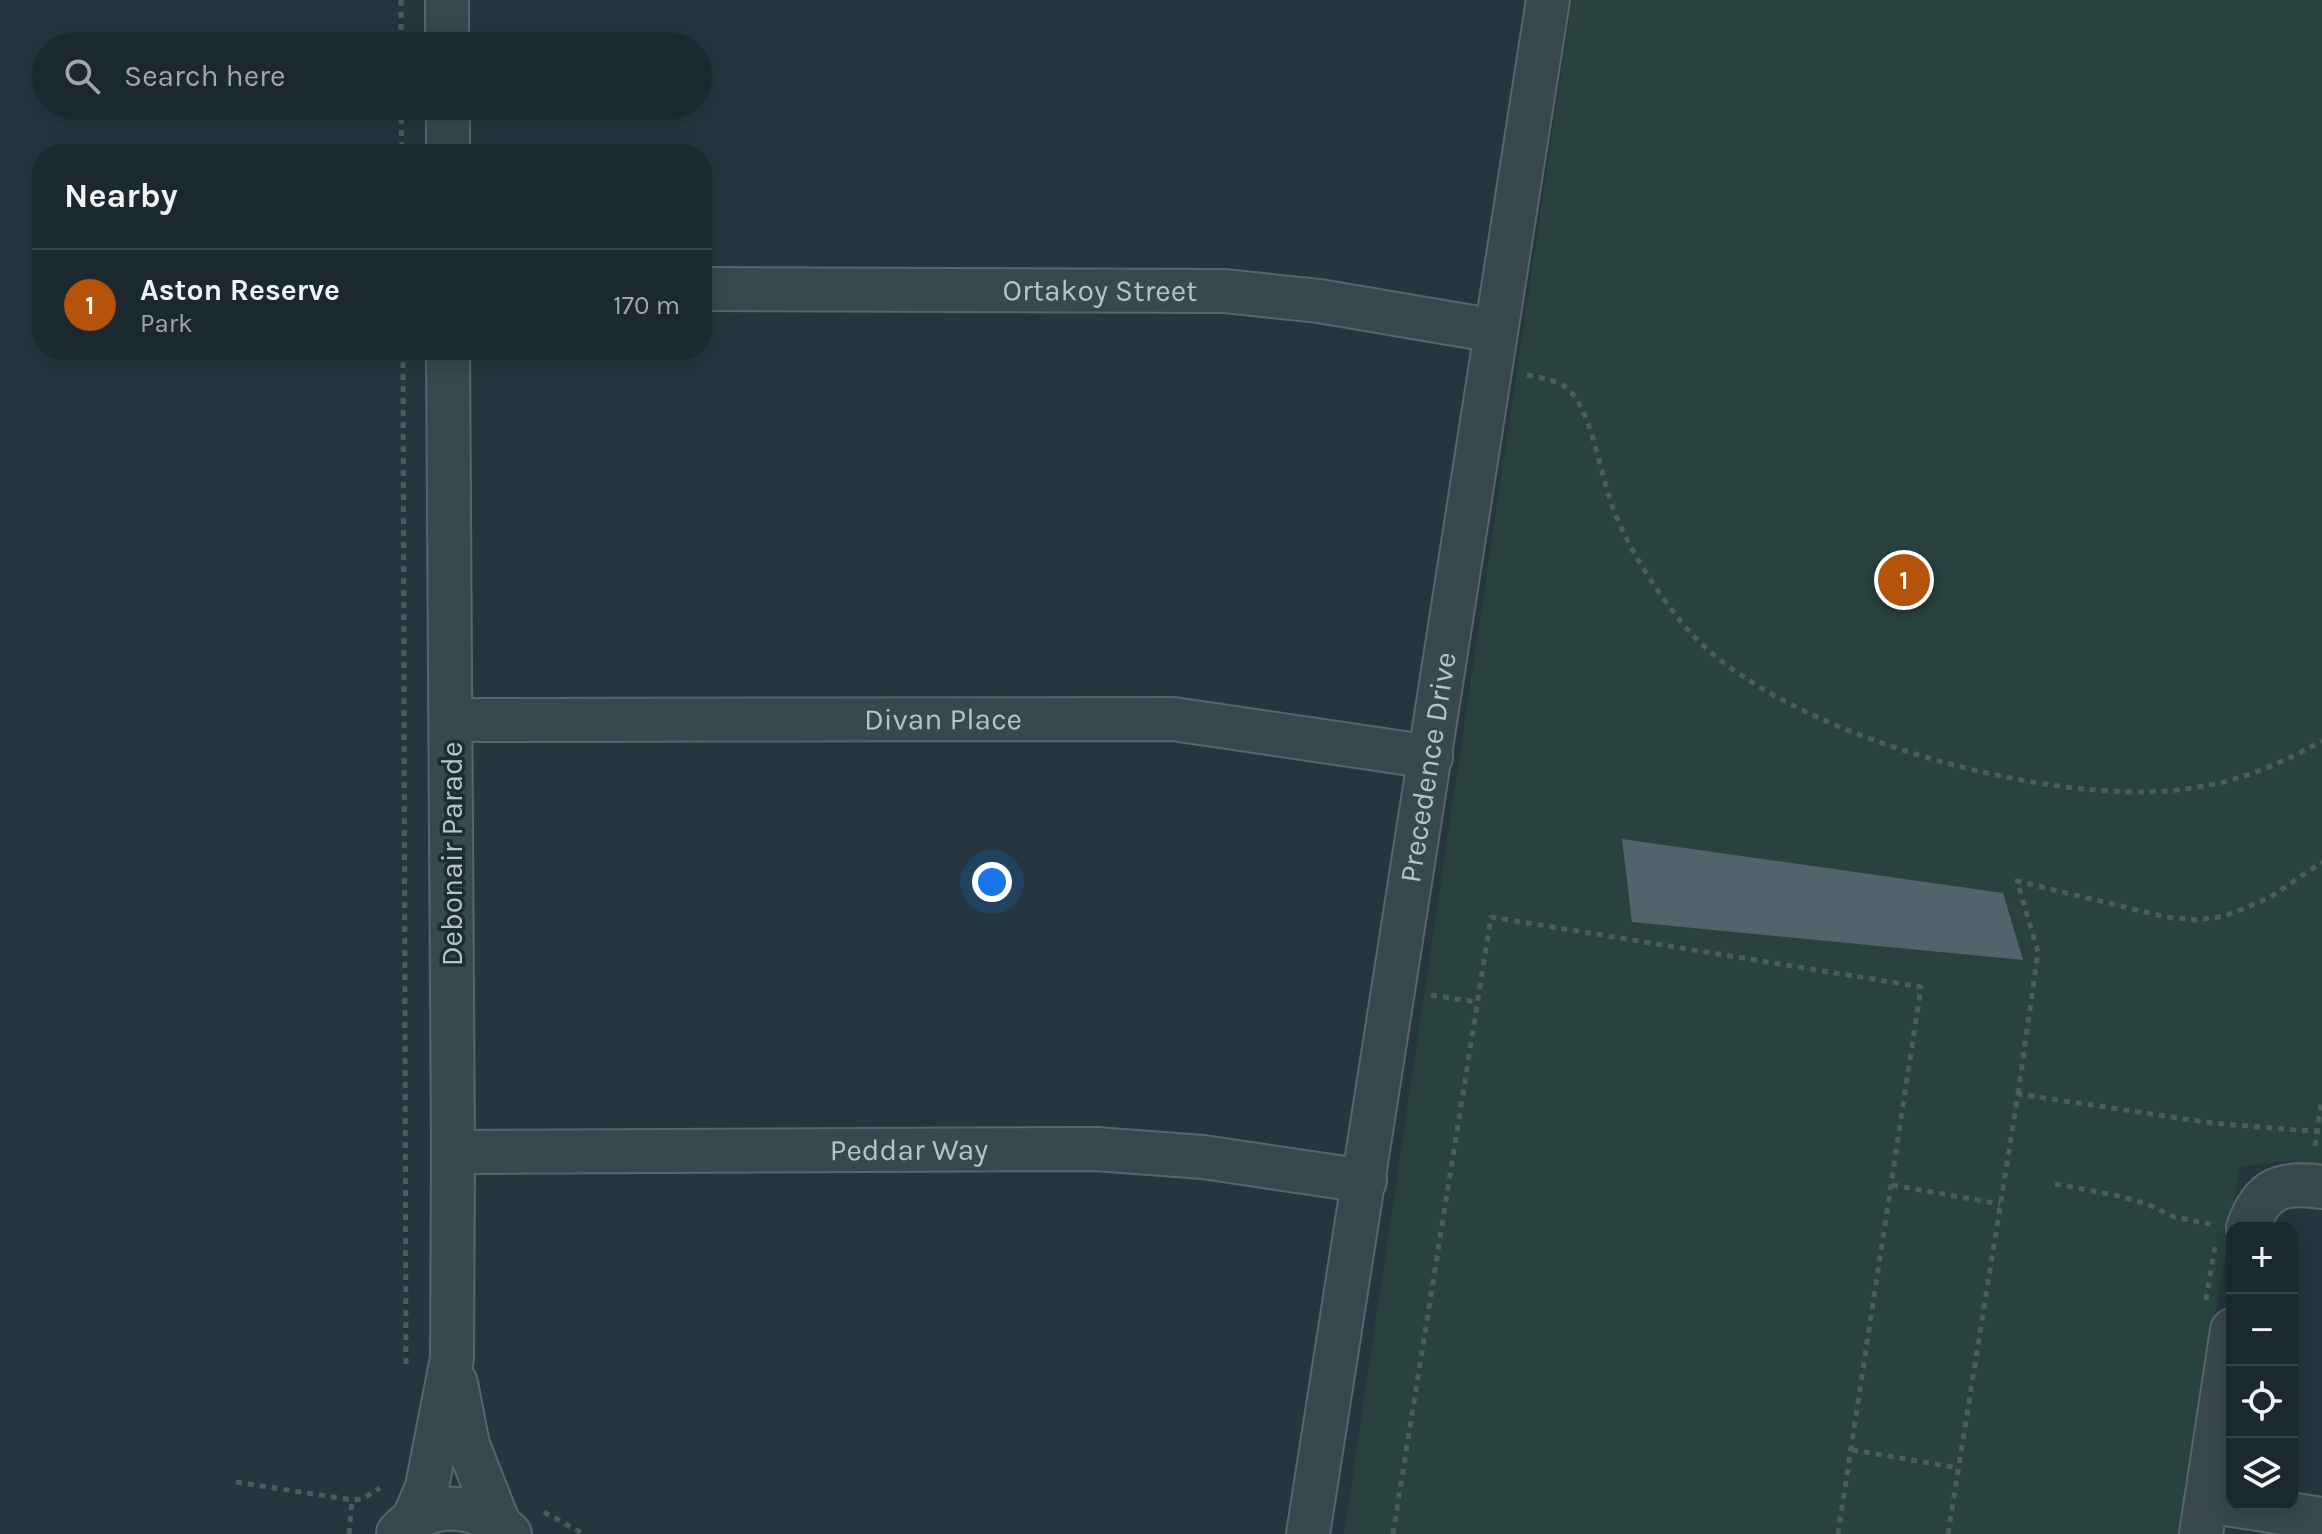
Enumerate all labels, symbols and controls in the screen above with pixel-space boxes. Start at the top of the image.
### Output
search box [32,32,712,120]
icon: search [60,54,104,98]
text: Search here [124,58,285,94]
text: Nearby [64,176,178,216]
text: Aston Reserve [140,272,340,308]
street label: Ortakoy Street [1003,272,1197,309]
text: 1 [85,290,95,321]
text: 170 m [613,290,680,321]
text: Park [140,308,193,339]
pin: 1 [1878,550,1930,610]
street label: Precedence Drive [1392,649,1464,885]
street label: Divan Place [864,701,1022,737]
street label: Debonair Parade [434,742,470,966]
your location [972,862,1012,902]
street label: Peddar Way [830,1132,988,1168]
map controls [2226,1222,2298,1510]
button: + [2226,1222,2298,1294]
button: − [2226,1294,2298,1366]
button: locate [2226,1366,2298,1438]
button: layers [2226,1438,2298,1510]

